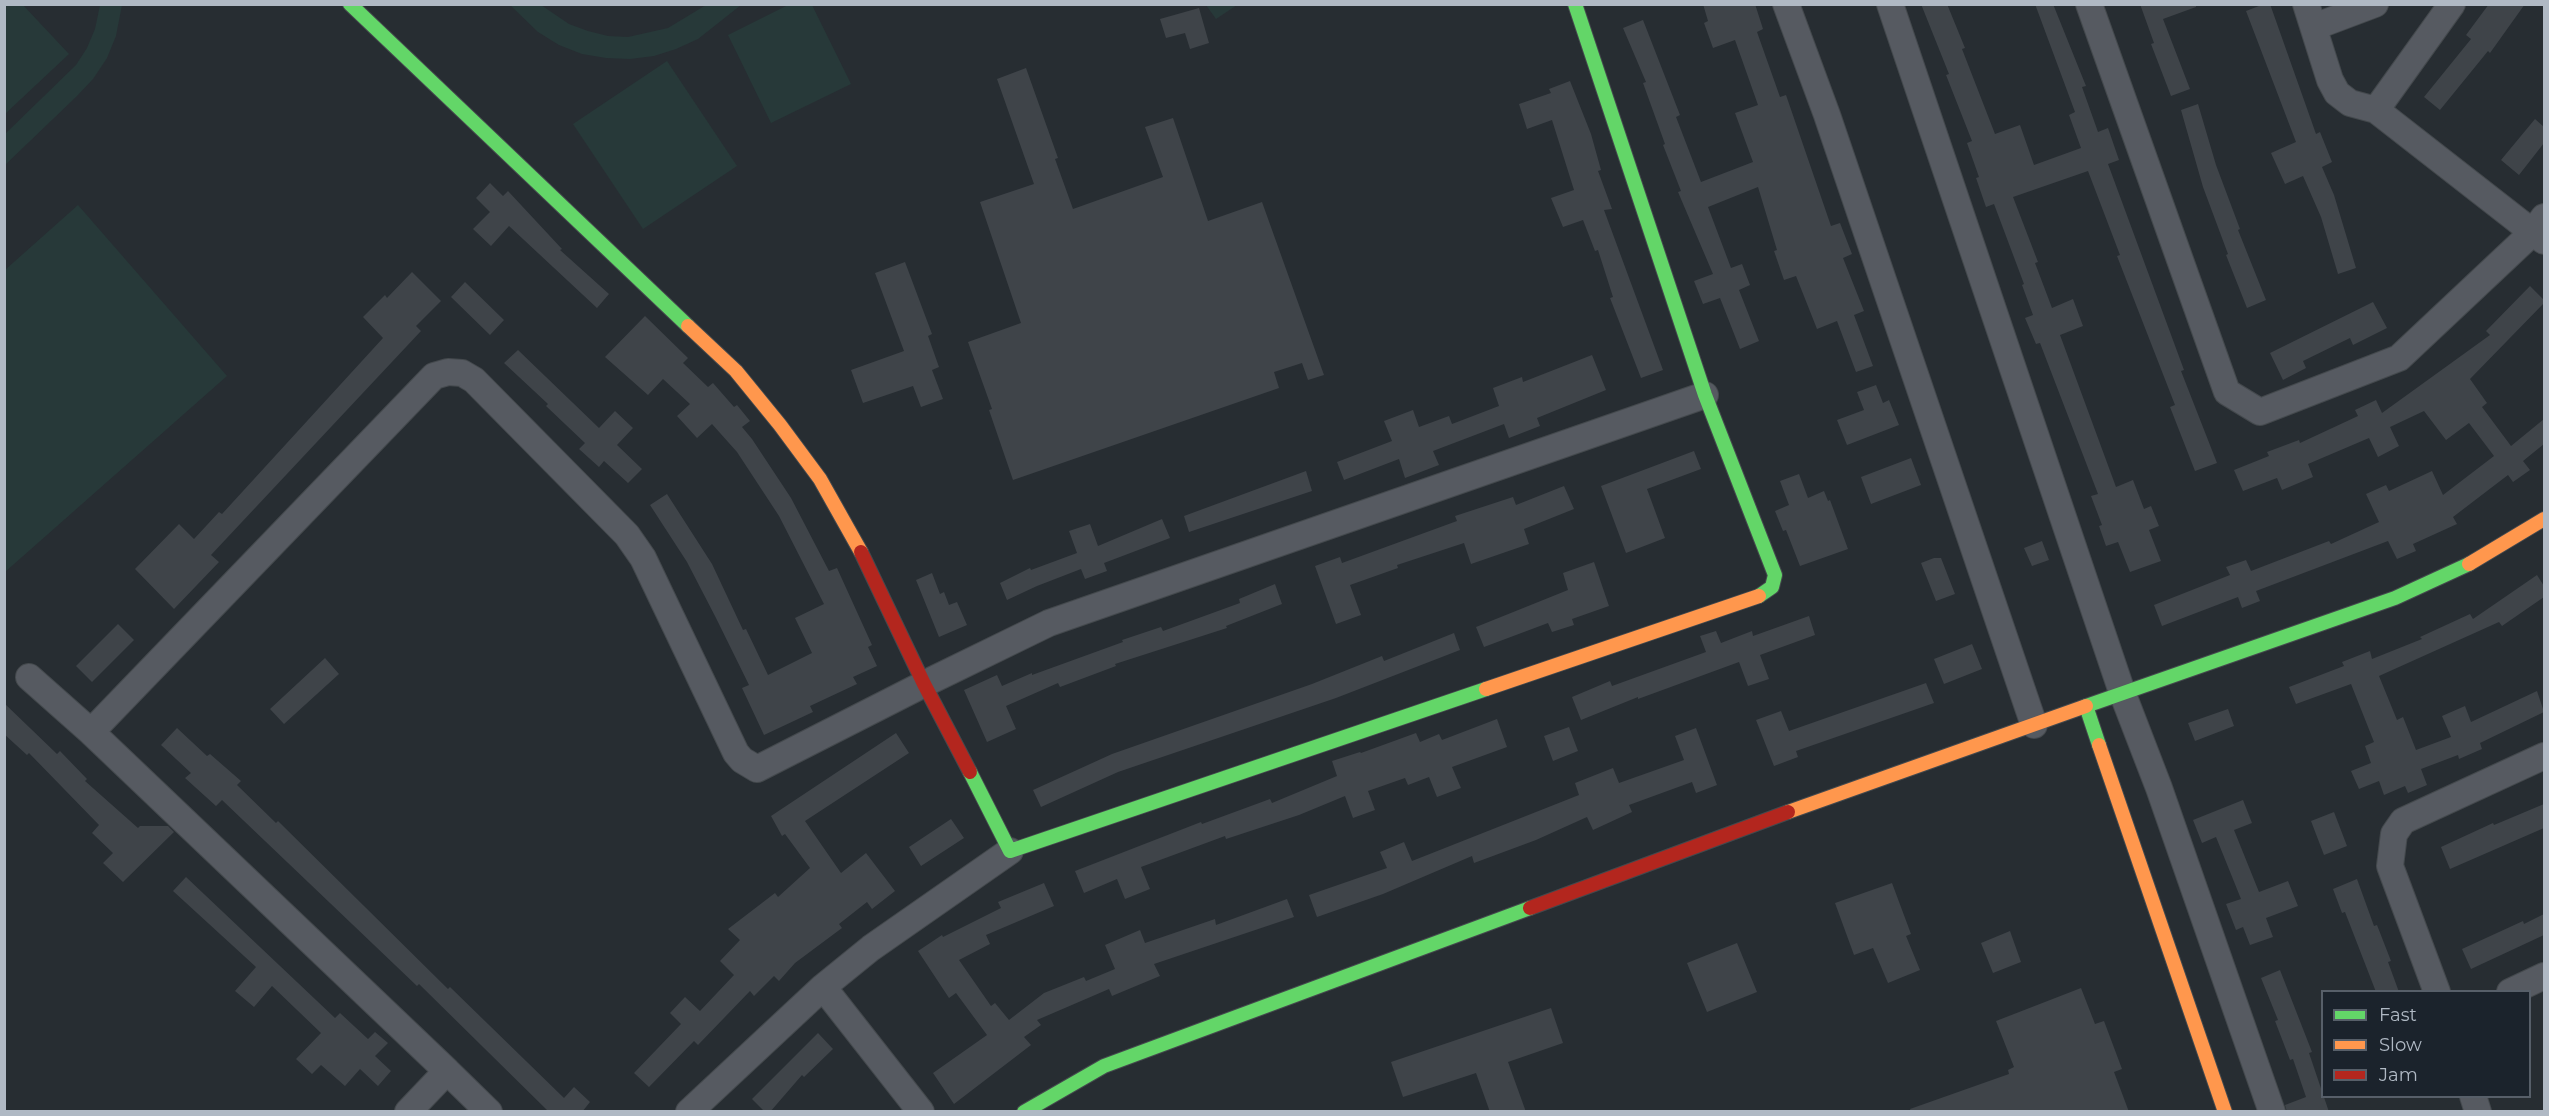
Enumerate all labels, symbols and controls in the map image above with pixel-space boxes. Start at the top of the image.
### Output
legend [2321,990,2531,1098]
text: Fast [2379,1004,2417,1026]
text: Slow [2379,1034,2422,1056]
text: Jam [2379,1064,2418,1086]

